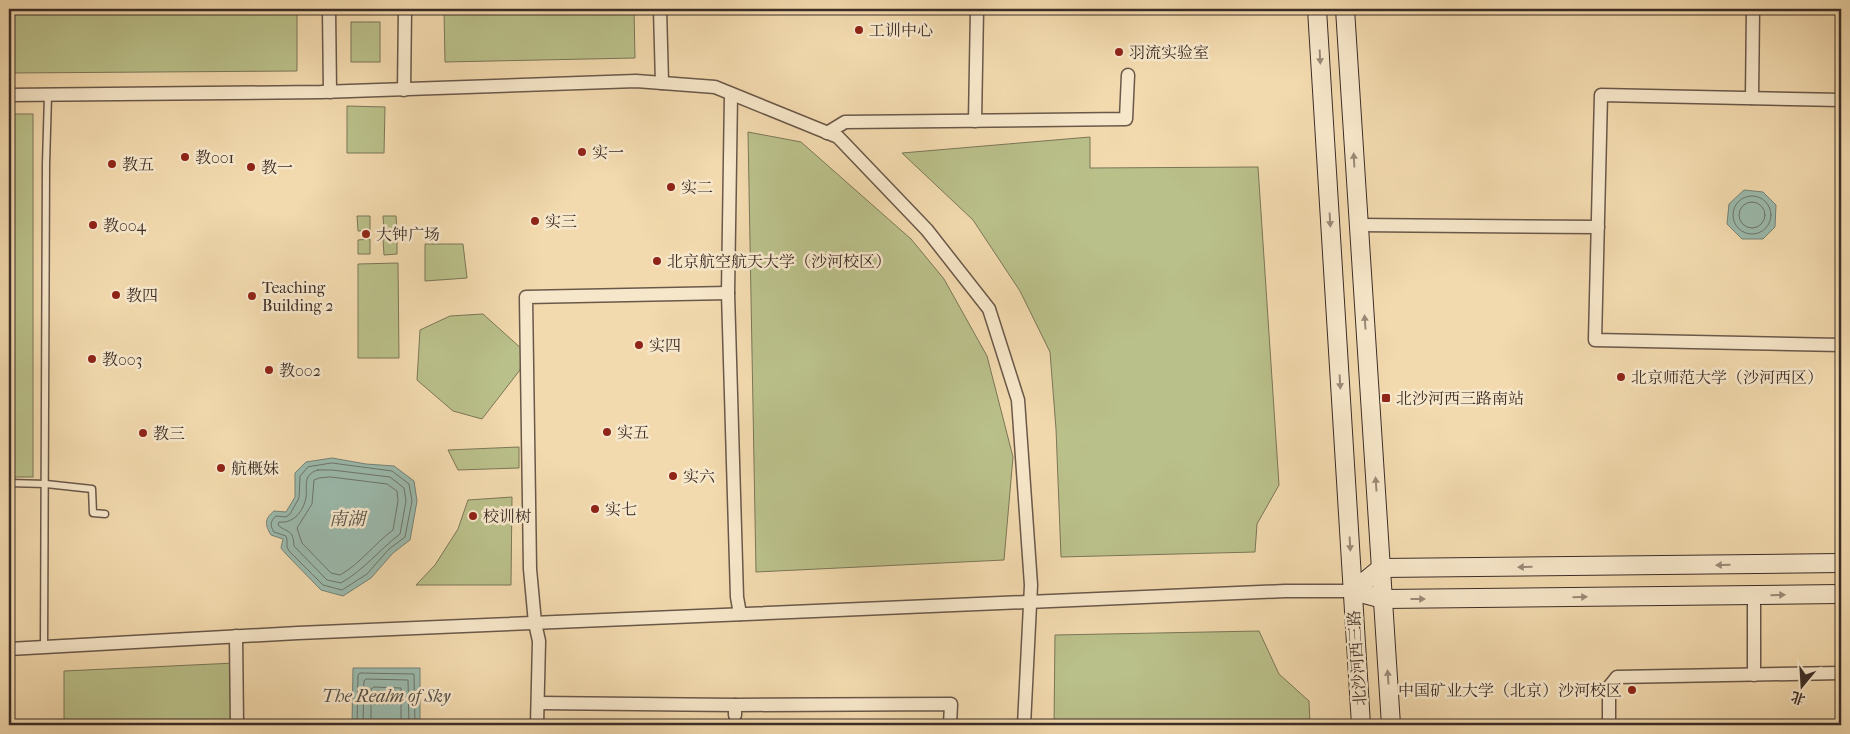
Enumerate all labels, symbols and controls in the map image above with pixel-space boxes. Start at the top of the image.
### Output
place label: 工训中心 [869,21,933,40]
marker: 工训中心 [853,24,865,36]
place label: 羽流实验室 [1129,43,1209,62]
marker: 羽流实验室 [1113,46,1125,58]
one-way arrow [1317,50,1325,66]
place label: 实一 [592,143,624,162]
marker: 实一 [576,146,588,158]
place label: 教001 [195,148,234,167]
marker: 教001 [179,151,191,163]
one-way arrow [1350,152,1358,168]
place label: 教五 [122,155,154,174]
marker: 教五 [106,158,118,170]
place label: 教一 [261,158,293,177]
marker: 教一 [245,161,257,173]
place label: 实二 [681,178,713,197]
marker: 实二 [665,181,677,193]
place label: 实三 [545,212,577,231]
one-way arrow [1326,212,1334,228]
marker: 实三 [529,215,541,227]
place label: 教004 [103,216,146,235]
marker: 教004 [87,219,99,231]
place label: 大钟广场 [376,225,440,244]
marker: 大钟广场 [360,228,372,240]
place label: 北京航空航天大学（沙河校区） [667,252,891,271]
marker: 北京航空航天大学（沙河校区） [651,255,663,267]
place label: Teaching Building 2 [262,278,333,315]
place label: 教四 [126,286,158,305]
marker: 教四 [110,289,122,301]
marker: Teaching Building 2 [246,290,258,302]
one-way arrow [1360,314,1368,330]
place label: 实四 [649,336,681,355]
marker: 实四 [633,339,645,351]
place label: 教003 [102,350,142,369]
marker: 教003 [86,353,98,365]
place label: 教002 [279,361,321,380]
marker: 教002 [263,364,275,376]
place label: 北京师范大学（沙河西区） [1631,368,1823,387]
marker: 北京师范大学（沙河西区） [1615,371,1627,383]
one-way arrow [1336,374,1344,390]
place label: 北沙河西三路南站 [1396,389,1524,408]
marker: 北沙河西三路南站 [1380,392,1392,404]
place label: 实五 [617,423,649,442]
place label: 教三 [153,424,185,443]
marker: 实五 [601,426,613,438]
marker: 教三 [137,427,149,439]
place label: 航概妹 [231,459,279,478]
marker: 航概妹 [215,462,227,474]
place label: 实六 [683,467,715,486]
marker: 实六 [667,470,679,482]
one-way arrow [1371,476,1379,492]
place label: 实七 [605,500,637,519]
marker: 实七 [589,503,601,515]
place label: 校训树 [483,507,531,526]
water label: 南湖 [329,509,368,530]
marker: 校训树 [467,510,479,522]
one-way arrow [1346,536,1354,552]
one-way arrow [1714,561,1730,569]
one-way arrow [1517,563,1533,571]
one-way arrow [1770,591,1786,599]
one-way arrow [1573,593,1589,601]
one-way arrow [1410,595,1426,603]
street label: 北沙河西三路 [1344,609,1370,707]
north arrow [1778,662,1828,712]
one-way arrow [1383,668,1391,684]
place label: 中国矿业大学（北京）沙河校区 [1398,681,1622,700]
marker: 中国矿业大学（北京）沙河校区 [1626,684,1638,696]
water label: The Realm of Sky [322,686,451,707]
text: 北 [1789,688,1807,708]

